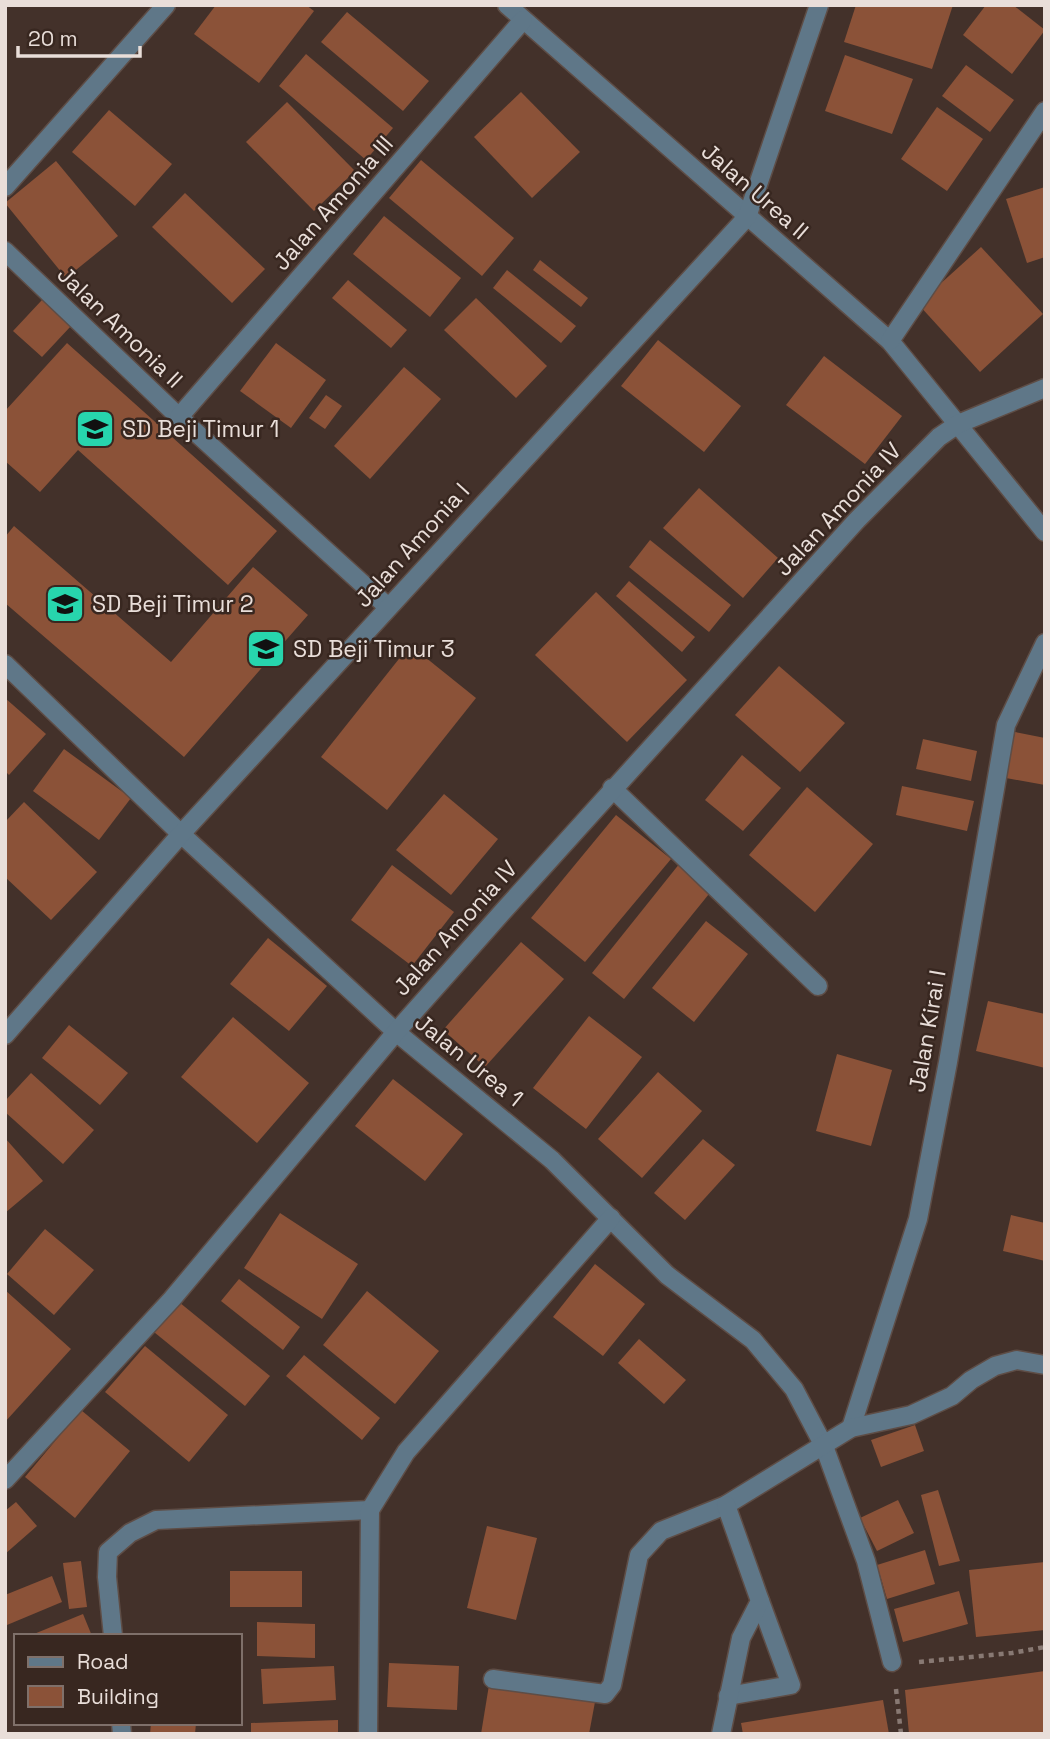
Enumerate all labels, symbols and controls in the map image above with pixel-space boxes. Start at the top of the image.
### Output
scale bar [18,14,140,58]
text: 20 m [28,25,78,52]
street label: Jalan Amonia III [266,129,400,277]
street label: Jalan Urea II [695,136,815,246]
street label: Jalan Amonia II [51,259,189,395]
school or university icon: SD Beji Timur 1 [74,408,116,450]
place label: SD Beji Timur 1 [122,414,279,444]
street label: Jalan Amonia IV [768,436,908,582]
street label: Jalan Amonia I [348,476,476,614]
school or university icon: SD Beji Timur 2 [44,583,86,625]
place label: SD Beji Timur 2 [92,589,254,619]
school or university icon: SD Beji Timur 3 [245,628,287,670]
place label: SD Beji Timur 3 [293,634,455,664]
street label: Jalan Amonia IV [386,854,524,1002]
street label: Jalan Kirai I [902,968,952,1094]
street label: Jalan Urea 1 [409,1007,529,1113]
legend [14,1634,242,1725]
text: Road [77,1648,129,1675]
text: Building [77,1683,159,1710]

